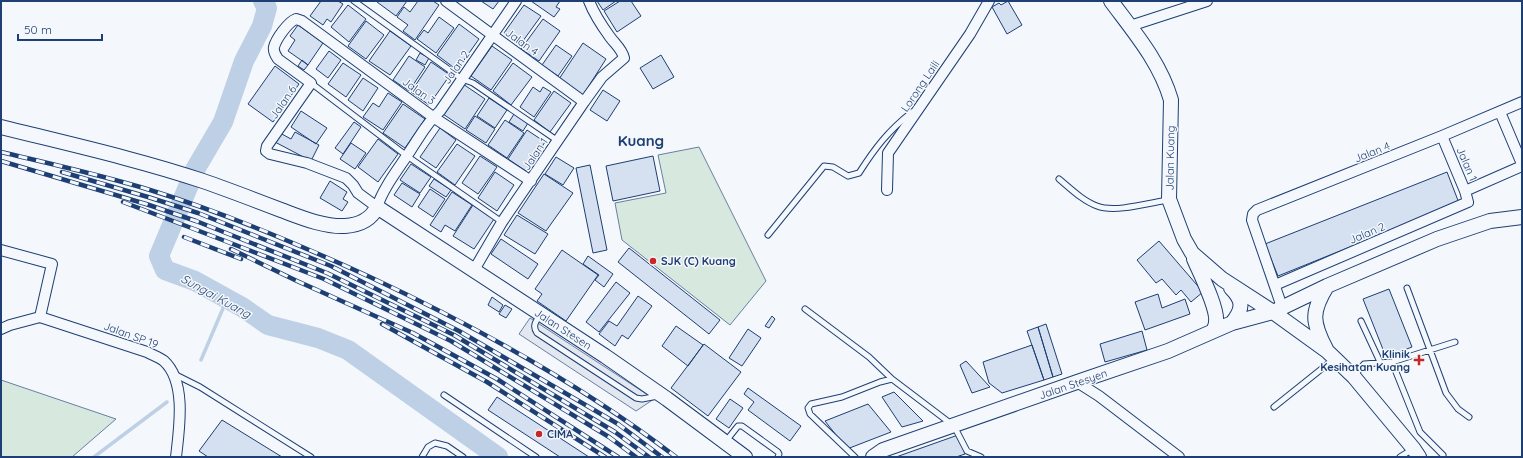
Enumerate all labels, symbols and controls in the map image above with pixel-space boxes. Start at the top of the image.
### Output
scale bar [18,16,102,42]
text: 50 m [24,22,52,37]
street label: Jalan 4 [503,25,541,59]
street label: Jalan 2 [439,48,473,86]
street label: Lorong Laili [898,58,942,114]
street label: Jalan 3 [400,74,438,108]
street label: Jalan 6 [267,83,300,121]
street label: Jalan Kuang [1162,125,1178,191]
district label: Kuang [618,131,664,150]
street label: Jalan 1 [519,135,551,173]
street label: Jalan 4 [1352,138,1392,165]
street label: Jalan 1 [1454,145,1480,183]
street label: Jalan 2 [1347,219,1387,247]
place label: SJK (C) Kuang [661,254,736,268]
marker: SJK (C) Kuang [648,256,658,266]
water label: Sungai Kuang [178,271,255,322]
street label: Jalan Stesen [532,305,594,353]
street label: Jalan SP 19 [102,319,160,351]
place label: Klinik Kesihatan Kuang [1320,347,1410,374]
marker: Klinik Kesihatan Kuang [1413,354,1425,366]
street label: Jalan Stesyen [1037,366,1109,402]
place label: CIMA [547,427,573,441]
marker: CIMA [534,429,544,439]

